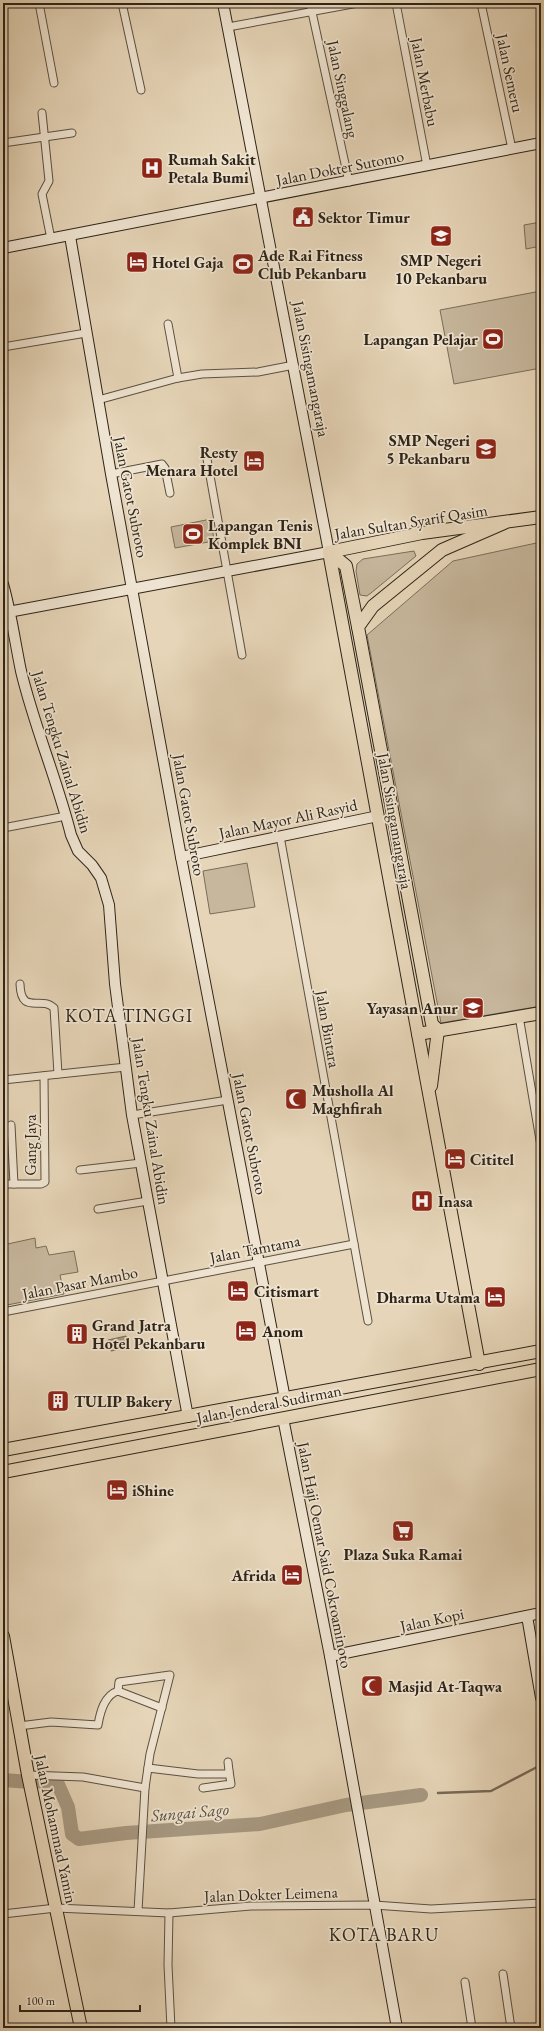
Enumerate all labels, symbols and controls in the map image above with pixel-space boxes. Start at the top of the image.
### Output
street label: Jalan Semeru [491,30,529,115]
street label: Jalan Merbabu [406,34,444,129]
street label: Jalan Singgalang [322,36,364,141]
street label: Jalan Dokter Sutomo [272,145,406,191]
place label: Rumah Sakit Petala Bumi [168,149,256,188]
hospital icon: Rumah Sakit Petala Bumi [139,155,165,181]
public building icon: Sektor Timur [290,204,316,230]
place label: Sektor Timur [318,207,410,228]
school or university icon: SMP Negeri 10 Pekanbaru [428,223,454,249]
place label: Ade Rai Fitness Club Pekanbaru [257,245,367,284]
hotel icon: Hotel Gaja [124,249,150,275]
place label: SMP Negeri 10 Pekanbaru [395,250,487,289]
sports icon: Ade Rai Fitness Club Pekanbaru [230,251,256,277]
place label: Hotel Gaja [152,252,224,273]
street label: Jalan Sisingamangaraja [287,297,335,439]
sports icon: Lapangan Pelajar [480,326,506,352]
place label: Lapangan Pelajar [364,329,478,350]
place label: SMP Negeri 5 Pekanbaru [386,430,470,469]
street label: Jalan Gatot Subroto [109,433,153,560]
school or university icon: SMP Negeri 5 Pekanbaru [473,436,499,462]
place label: Resty Menara Hotel [146,442,238,481]
hotel icon: Resty Menara Hotel [241,448,267,474]
street label: Jalan Sultan Syarif Qasim [331,499,490,545]
place label: Lapangan Tenis Komplek BNI [208,515,313,554]
sports icon: Lapangan Tenis Komplek BNI [180,521,206,547]
street label: Jalan Tengku Zainal Abidin [27,666,97,836]
street label: Jalan Sisingamangaraja [372,749,417,891]
street label: Jalan Gatot Subroto [168,751,210,878]
street label: Jalan Mayor Ali Rasyid [215,794,360,844]
street label: Jalan Bintara [310,987,345,1070]
school or university icon: Yayasan Anur [460,995,486,1021]
place label: Yayasan Anur [366,998,458,1019]
district label: KOTA TINGGI [65,1004,193,1027]
street label: Jalan Tengku Zainal Abidin [127,1034,175,1207]
street label: Jalan Gatot Subroto [228,1070,272,1197]
place label: Musholla Al Maghfirah [312,1080,394,1119]
mosque icon: Musholla Al Maghfirah [283,1086,309,1112]
street label: Gang Jaya [20,1114,41,1176]
hotel icon: Cititel [442,1146,468,1172]
place label: Cititel [470,1149,514,1170]
hospital icon: Inasa [409,1188,435,1214]
place label: Inasa [438,1191,474,1212]
street label: Jalan Tamtama [206,1230,303,1268]
street label: Jalan Pasar Mambo [18,1261,140,1305]
hotel icon: Citismart [225,1278,251,1304]
place label: Citismart [254,1281,319,1302]
hotel icon: Dharma Utama [482,1284,508,1310]
place label: Dharma Utama [377,1287,481,1308]
place label: Grand Jatra Hotel Pekanbaru [92,1315,206,1354]
hotel icon: Anom [233,1318,259,1344]
building icon: Grand Jatra Hotel Pekanbaru [64,1321,90,1347]
place label: Anom [261,1321,304,1342]
street label: Jalan Jenderal Sudirman [193,1380,344,1429]
building icon: TULIP Bakery [45,1388,71,1414]
place label: TULIP Bakery [74,1391,172,1412]
street label: Jalan Haji Oemar Said Cokroaminoto [292,1438,357,1670]
hotel icon: iShine [104,1477,130,1503]
place label: iShine [132,1480,174,1501]
supermarket icon: Plaza Suka Ramai [390,1518,416,1544]
place label: Plaza Suka Ramai [344,1544,463,1565]
hotel icon: Afrida [279,1562,305,1588]
place label: Afrida [231,1565,277,1586]
street label: Jalan Kopi [396,1603,466,1637]
mosque icon: Masjid At-Taqwa [359,1673,385,1699]
place label: Masjid At-Taqwa [388,1676,503,1697]
street label: Jalan Mohammad Yamin [30,1751,82,1906]
water label: Sungai Sago [149,1798,230,1826]
street label: Jalan Dokter Leimena [202,1881,339,1907]
district label: KOTA BARU [329,1923,439,1946]
scale bar [20,1987,140,2013]
text: 100 m [26,1993,56,2009]

